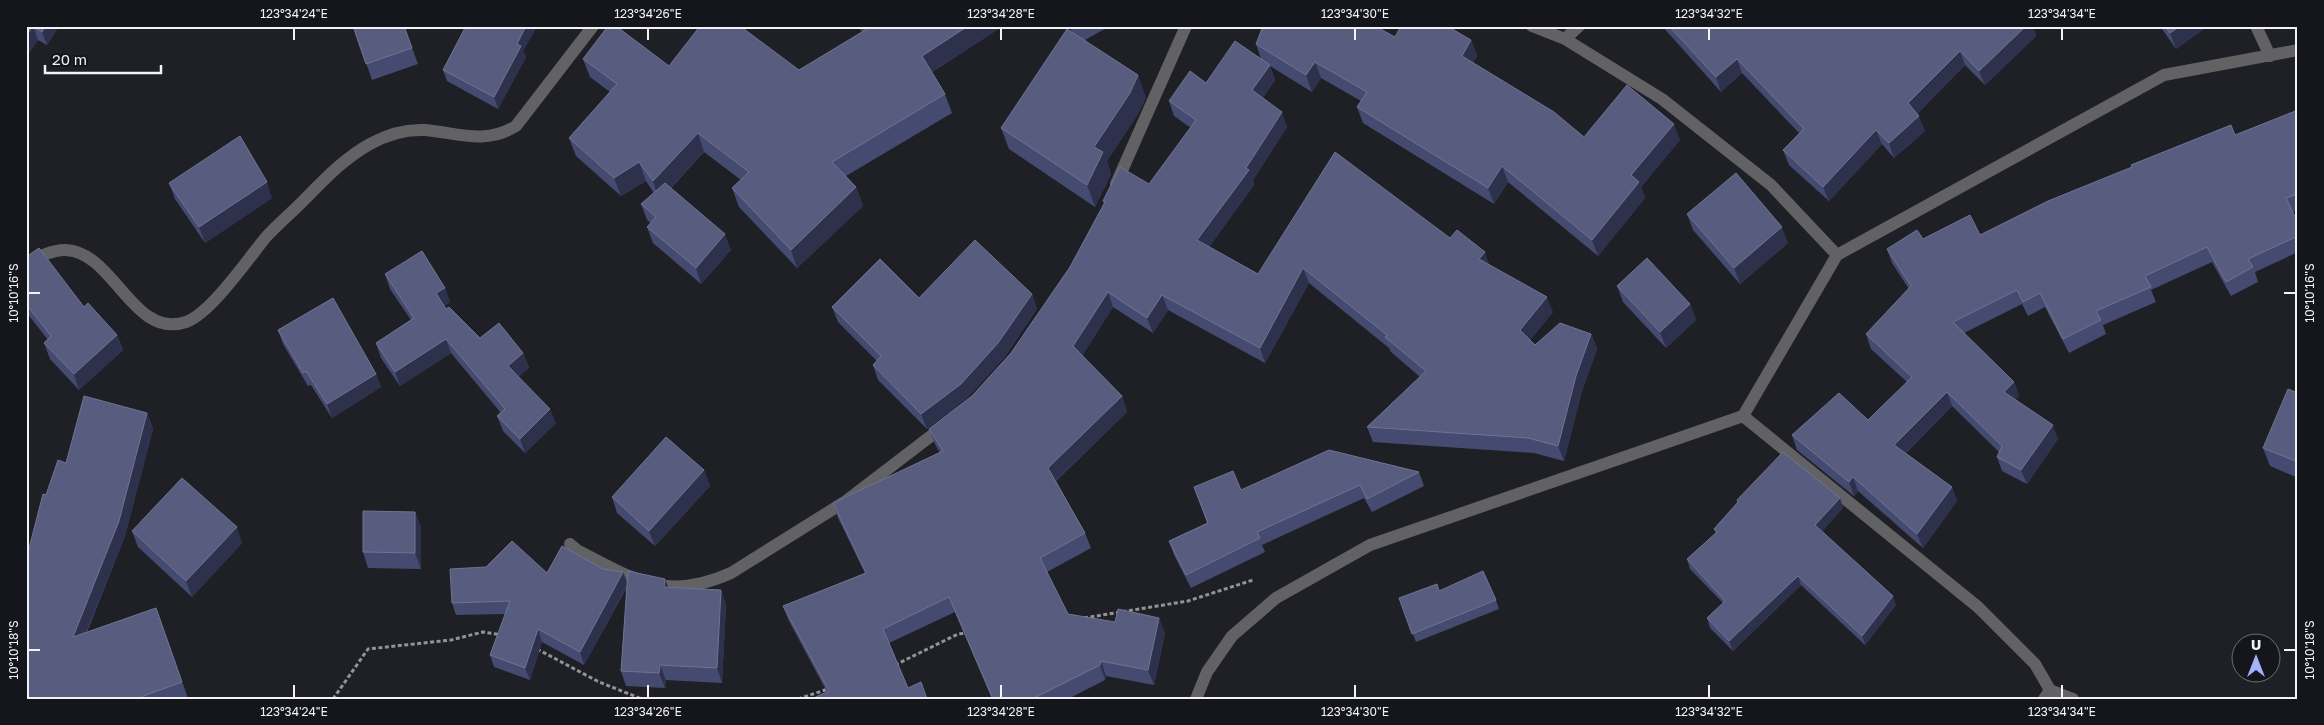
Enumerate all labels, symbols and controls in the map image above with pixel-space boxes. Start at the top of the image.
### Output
text: 123°34'24"E [260,6,328,21]
text: 123°34'26"E [614,6,682,21]
text: 123°34'28"E [967,6,1035,21]
text: 123°34'30"E [1321,6,1389,21]
text: 123°34'32"E [1675,6,1743,21]
text: 123°34'34"E [2028,6,2096,21]
scale bar [45,42,161,74]
text: 20 m [52,50,87,68]
text: 10°10'16"S [6,263,21,323]
text: 10°10'16"S [2302,263,2317,323]
text: 10°10'18"S [6,620,21,680]
text: 10°10'18"S [2302,620,2317,680]
north arrow [2232,632,2282,682]
text: U [2251,636,2261,653]
text: 123°34'24"E [260,704,328,719]
text: 123°34'26"E [614,704,682,719]
text: 123°34'28"E [967,704,1035,719]
text: 123°34'30"E [1321,704,1389,719]
text: 123°34'32"E [1675,704,1743,719]
text: 123°34'34"E [2028,704,2096,719]

